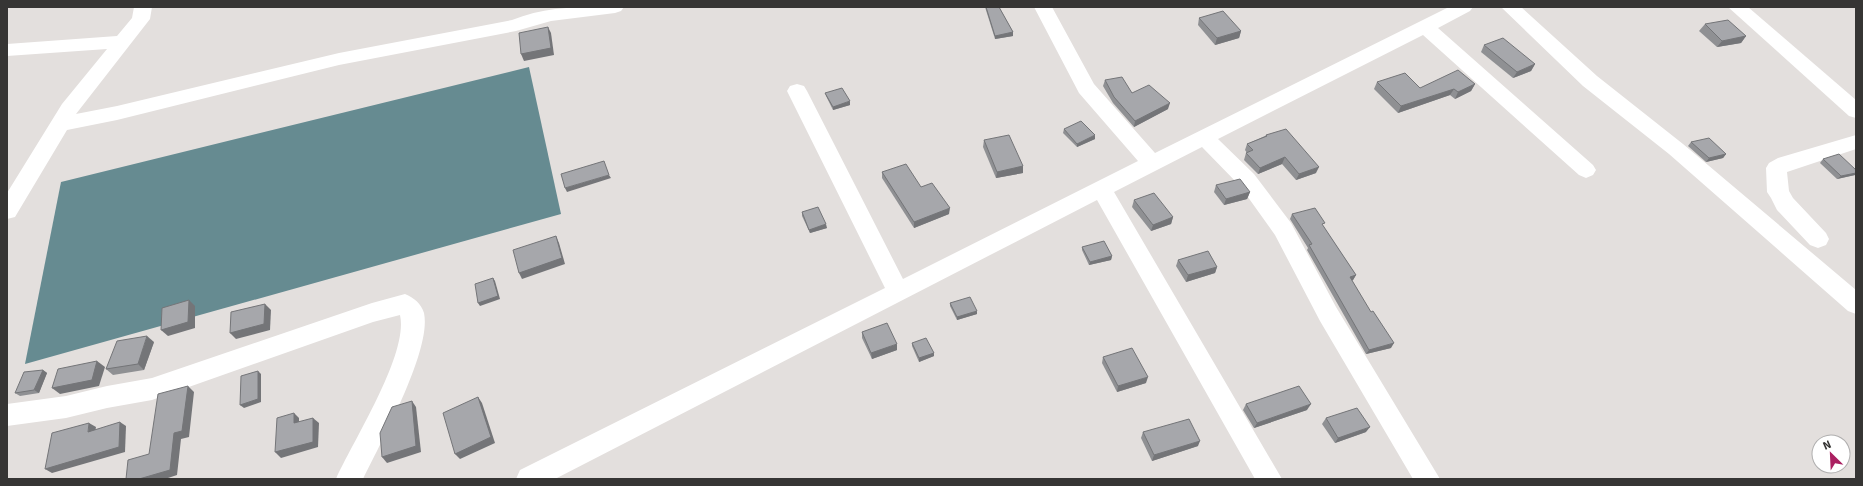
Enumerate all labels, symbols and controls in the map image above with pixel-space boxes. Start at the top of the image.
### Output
north arrow [1811,434,1851,474]
text: N [1821,438,1833,453]

